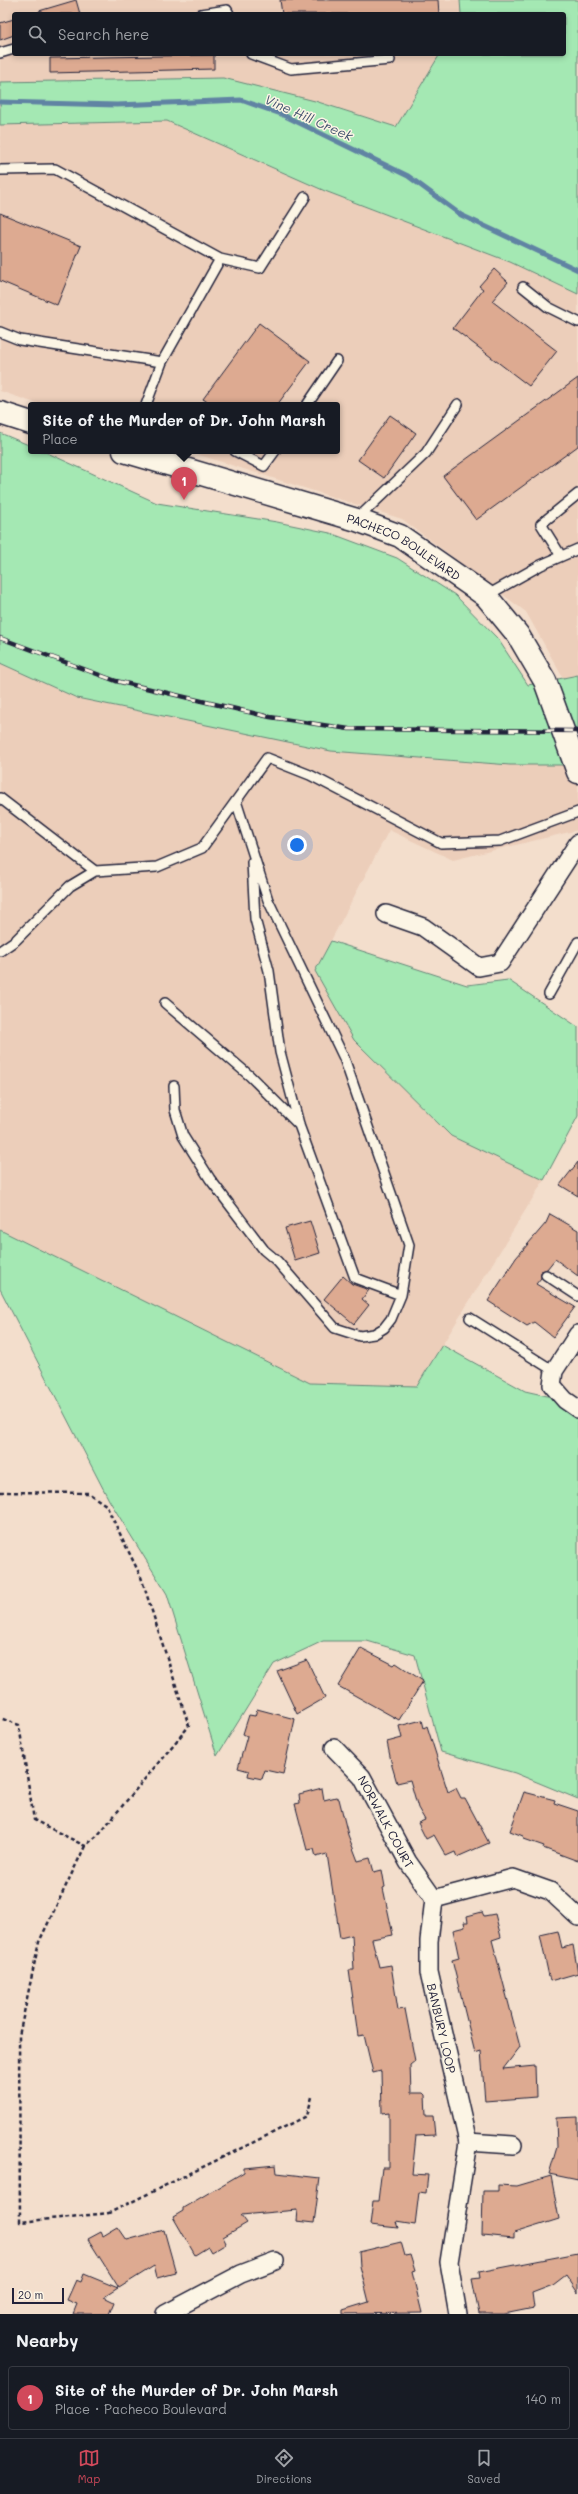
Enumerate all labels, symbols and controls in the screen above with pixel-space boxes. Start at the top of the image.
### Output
search box [12,12,566,56]
icon: search [26,23,48,45]
text: Search here [58,24,149,44]
water label: Vine Hill Creek [262,90,357,144]
popup [28,402,340,454]
text: Site of the Murder of Dr. John Marsh [43,410,325,430]
text: Place [43,430,78,447]
pin: 1 [171,467,197,500]
street label: PACHECO BOULEVARD [345,509,464,584]
your location [287,835,307,855]
street label: NORWALK COURT [355,1773,418,1871]
street label: BANBURY LOOP [424,1982,460,2075]
scale bar [12,2286,64,2305]
text: 20 m [18,2287,43,2302]
text: Nearby [16,2329,78,2351]
text: Site of the Murder of Dr. John Marsh [55,2380,338,2400]
text: 1 [27,2390,33,2407]
text: 140 m [525,2390,561,2407]
text: Place · Pacheco Boulevard [55,2400,227,2417]
tab: Map [78,2447,100,2486]
tab: Directions [256,2447,312,2486]
tab: Saved [467,2447,500,2486]

